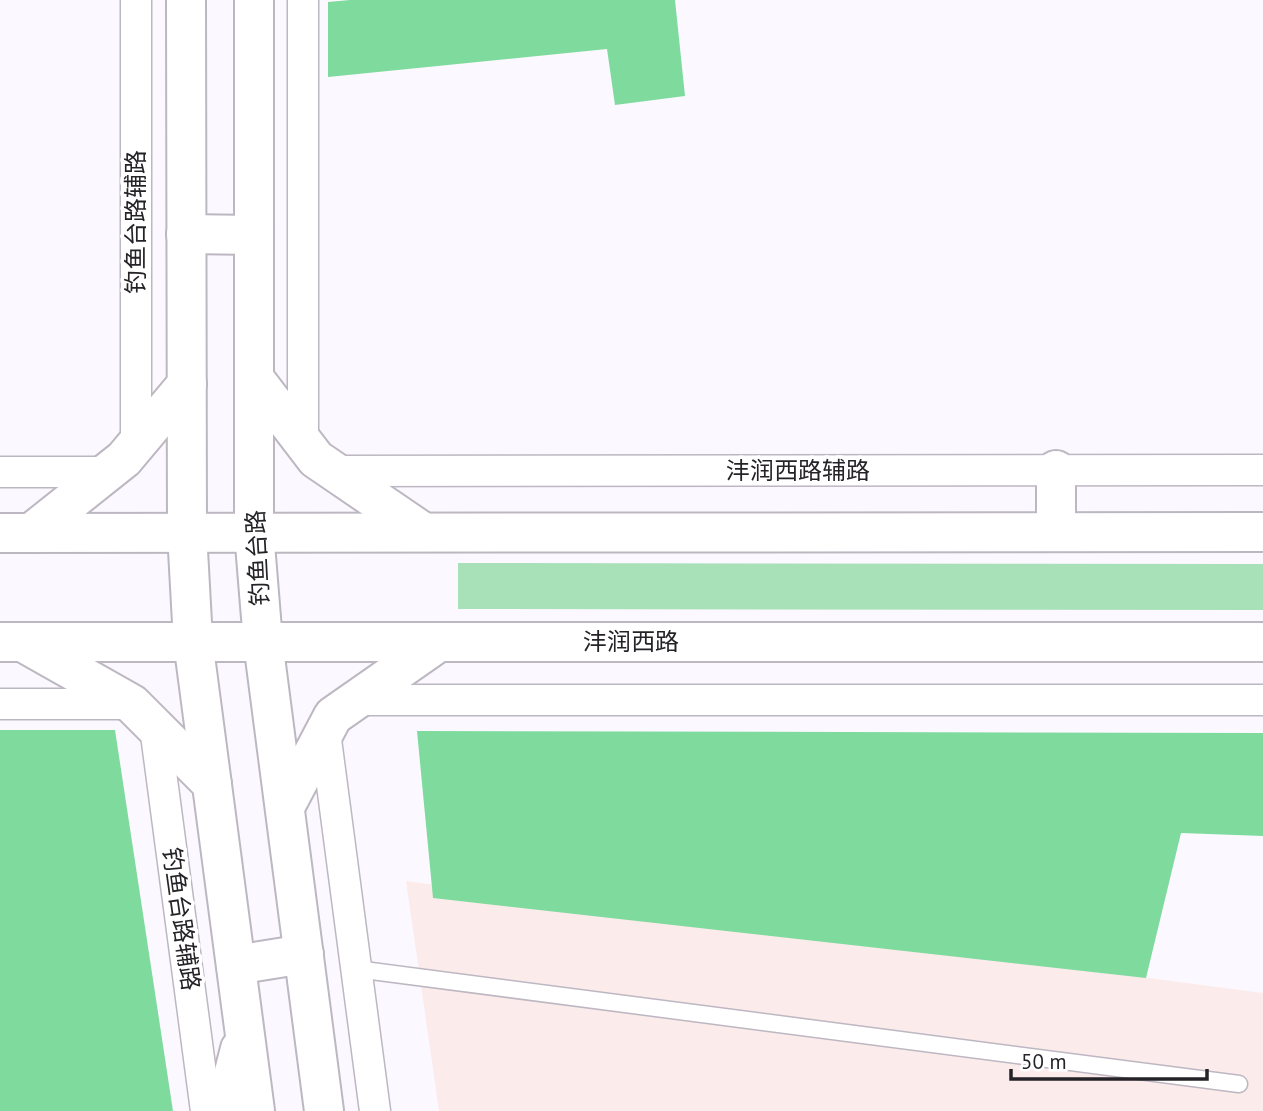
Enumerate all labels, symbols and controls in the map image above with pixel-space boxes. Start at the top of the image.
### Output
street label: 钓鱼台路辅路 [120,150,151,294]
street label: 沣润西路辅路 [726,455,870,486]
street label: 钓鱼台路 [240,509,275,607]
street label: 沣润西路 [583,626,679,657]
street label: 钓鱼台路辅路 [156,845,207,992]
scale bar [1011,1038,1207,1082]
text: 50 m [1021,1048,1067,1075]

